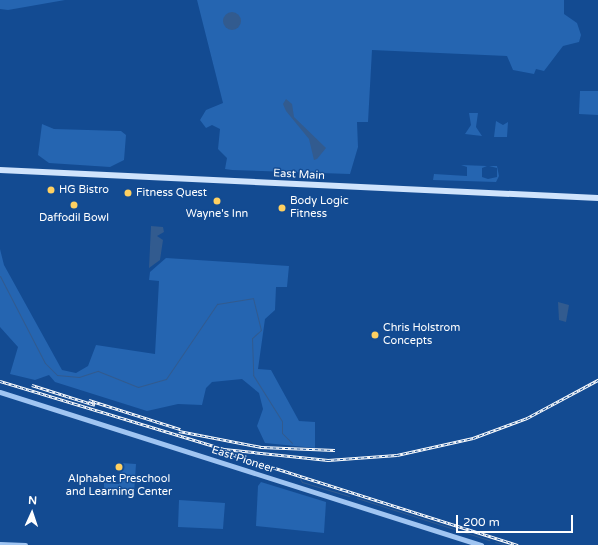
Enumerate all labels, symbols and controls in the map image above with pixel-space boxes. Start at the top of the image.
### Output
street label: East Main [273,167,325,183]
place label: HG Bistro [59,183,109,197]
marker: HG Bistro [46,185,56,195]
place label: Fitness Quest [136,186,207,200]
marker: Fitness Quest [123,188,133,198]
place label: Body Logic Fitness [290,195,349,221]
marker: Wayne's Inn [212,196,222,206]
marker: Daffodil Bowl [69,200,79,210]
marker: Body Logic Fitness [277,203,287,213]
place label: Wayne's Inn [186,207,248,221]
place label: Daffodil Bowl [39,211,109,225]
place label: Chris Holstrom Concepts [383,322,460,348]
marker: Chris Holstrom Concepts [370,330,380,340]
street label: East Pioneer [210,444,276,476]
marker: Alphabet Preschool and Learning Center [114,462,124,472]
place label: Alphabet Preschool and Learning Center [66,473,172,499]
north arrow [12,493,52,533]
text: N [28,494,37,507]
scale bar [458,507,575,533]
text: 200 m [463,515,500,529]

